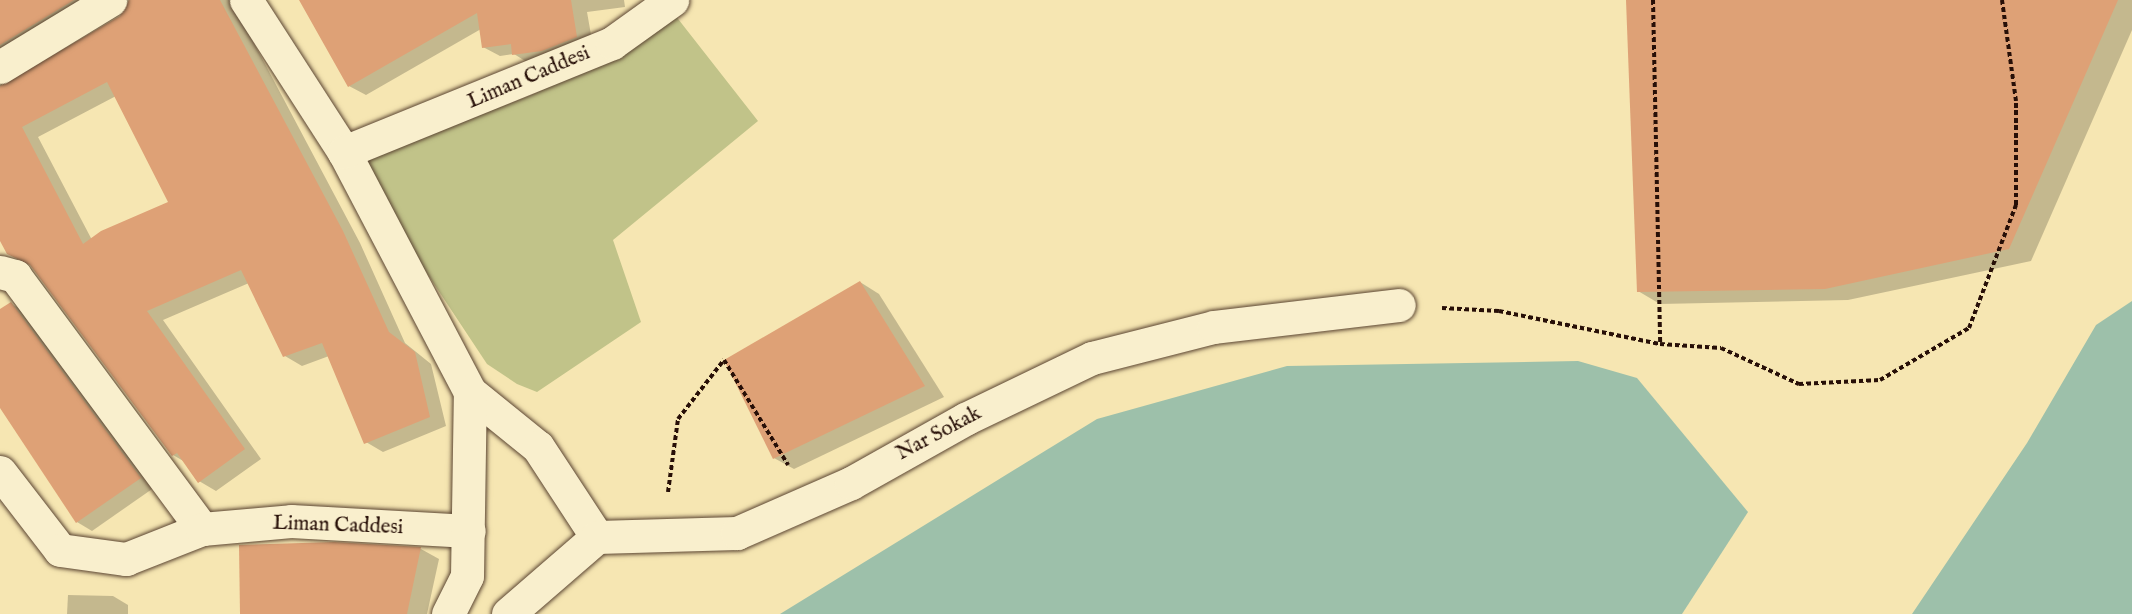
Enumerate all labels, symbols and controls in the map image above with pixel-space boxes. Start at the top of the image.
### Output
street label: Liman Caddesi [464,41,594,115]
street label: Nar Sokak [892,401,986,467]
street label: Liman Caddesi [272,511,404,541]

